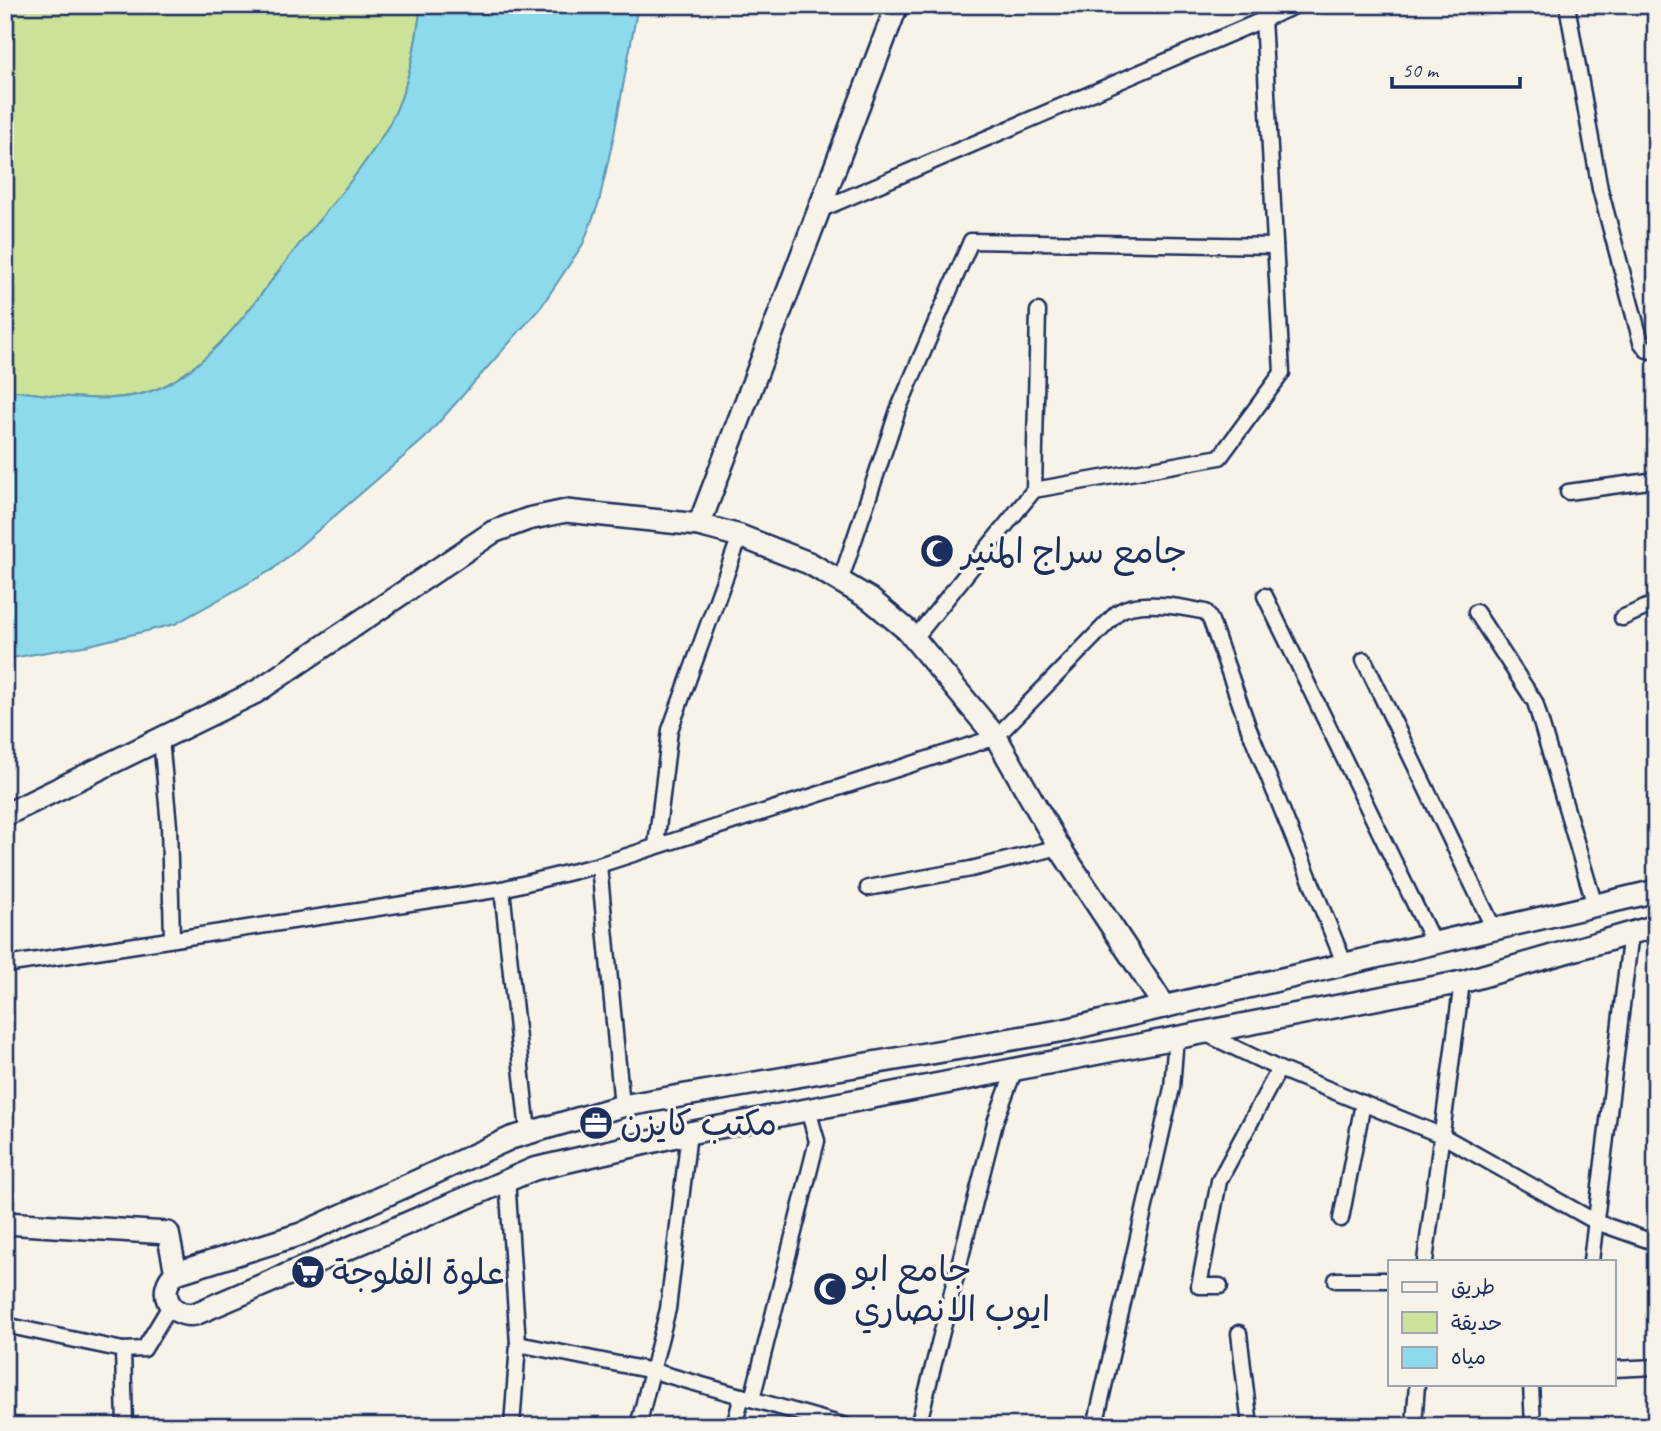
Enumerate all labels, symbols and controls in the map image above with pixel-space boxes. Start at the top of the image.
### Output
scale bar [1392,46,1519,90]
text: 50 m [1402,57,1440,83]
place label: جامع سراج المنير [959,529,1187,576]
mosque icon: جامع سراج المنير [918,532,956,570]
place label: مكتب كايزن [620,1101,777,1146]
office icon: مكتب كايزن [577,1104,615,1142]
place label: جامع ابو ايوب الانصاري [851,1247,1050,1334]
place label: علوة الفلوجة [332,1250,505,1295]
supermarket icon: علوة الفلوجة [289,1253,327,1291]
legend [1388,1260,1616,1386]
mosque icon: جامع ابو ايوب الانصاري [811,1270,849,1308]
text: طريق [1451,1274,1495,1300]
text: حديقة [1451,1310,1502,1336]
text: مياه [1451,1344,1486,1370]

